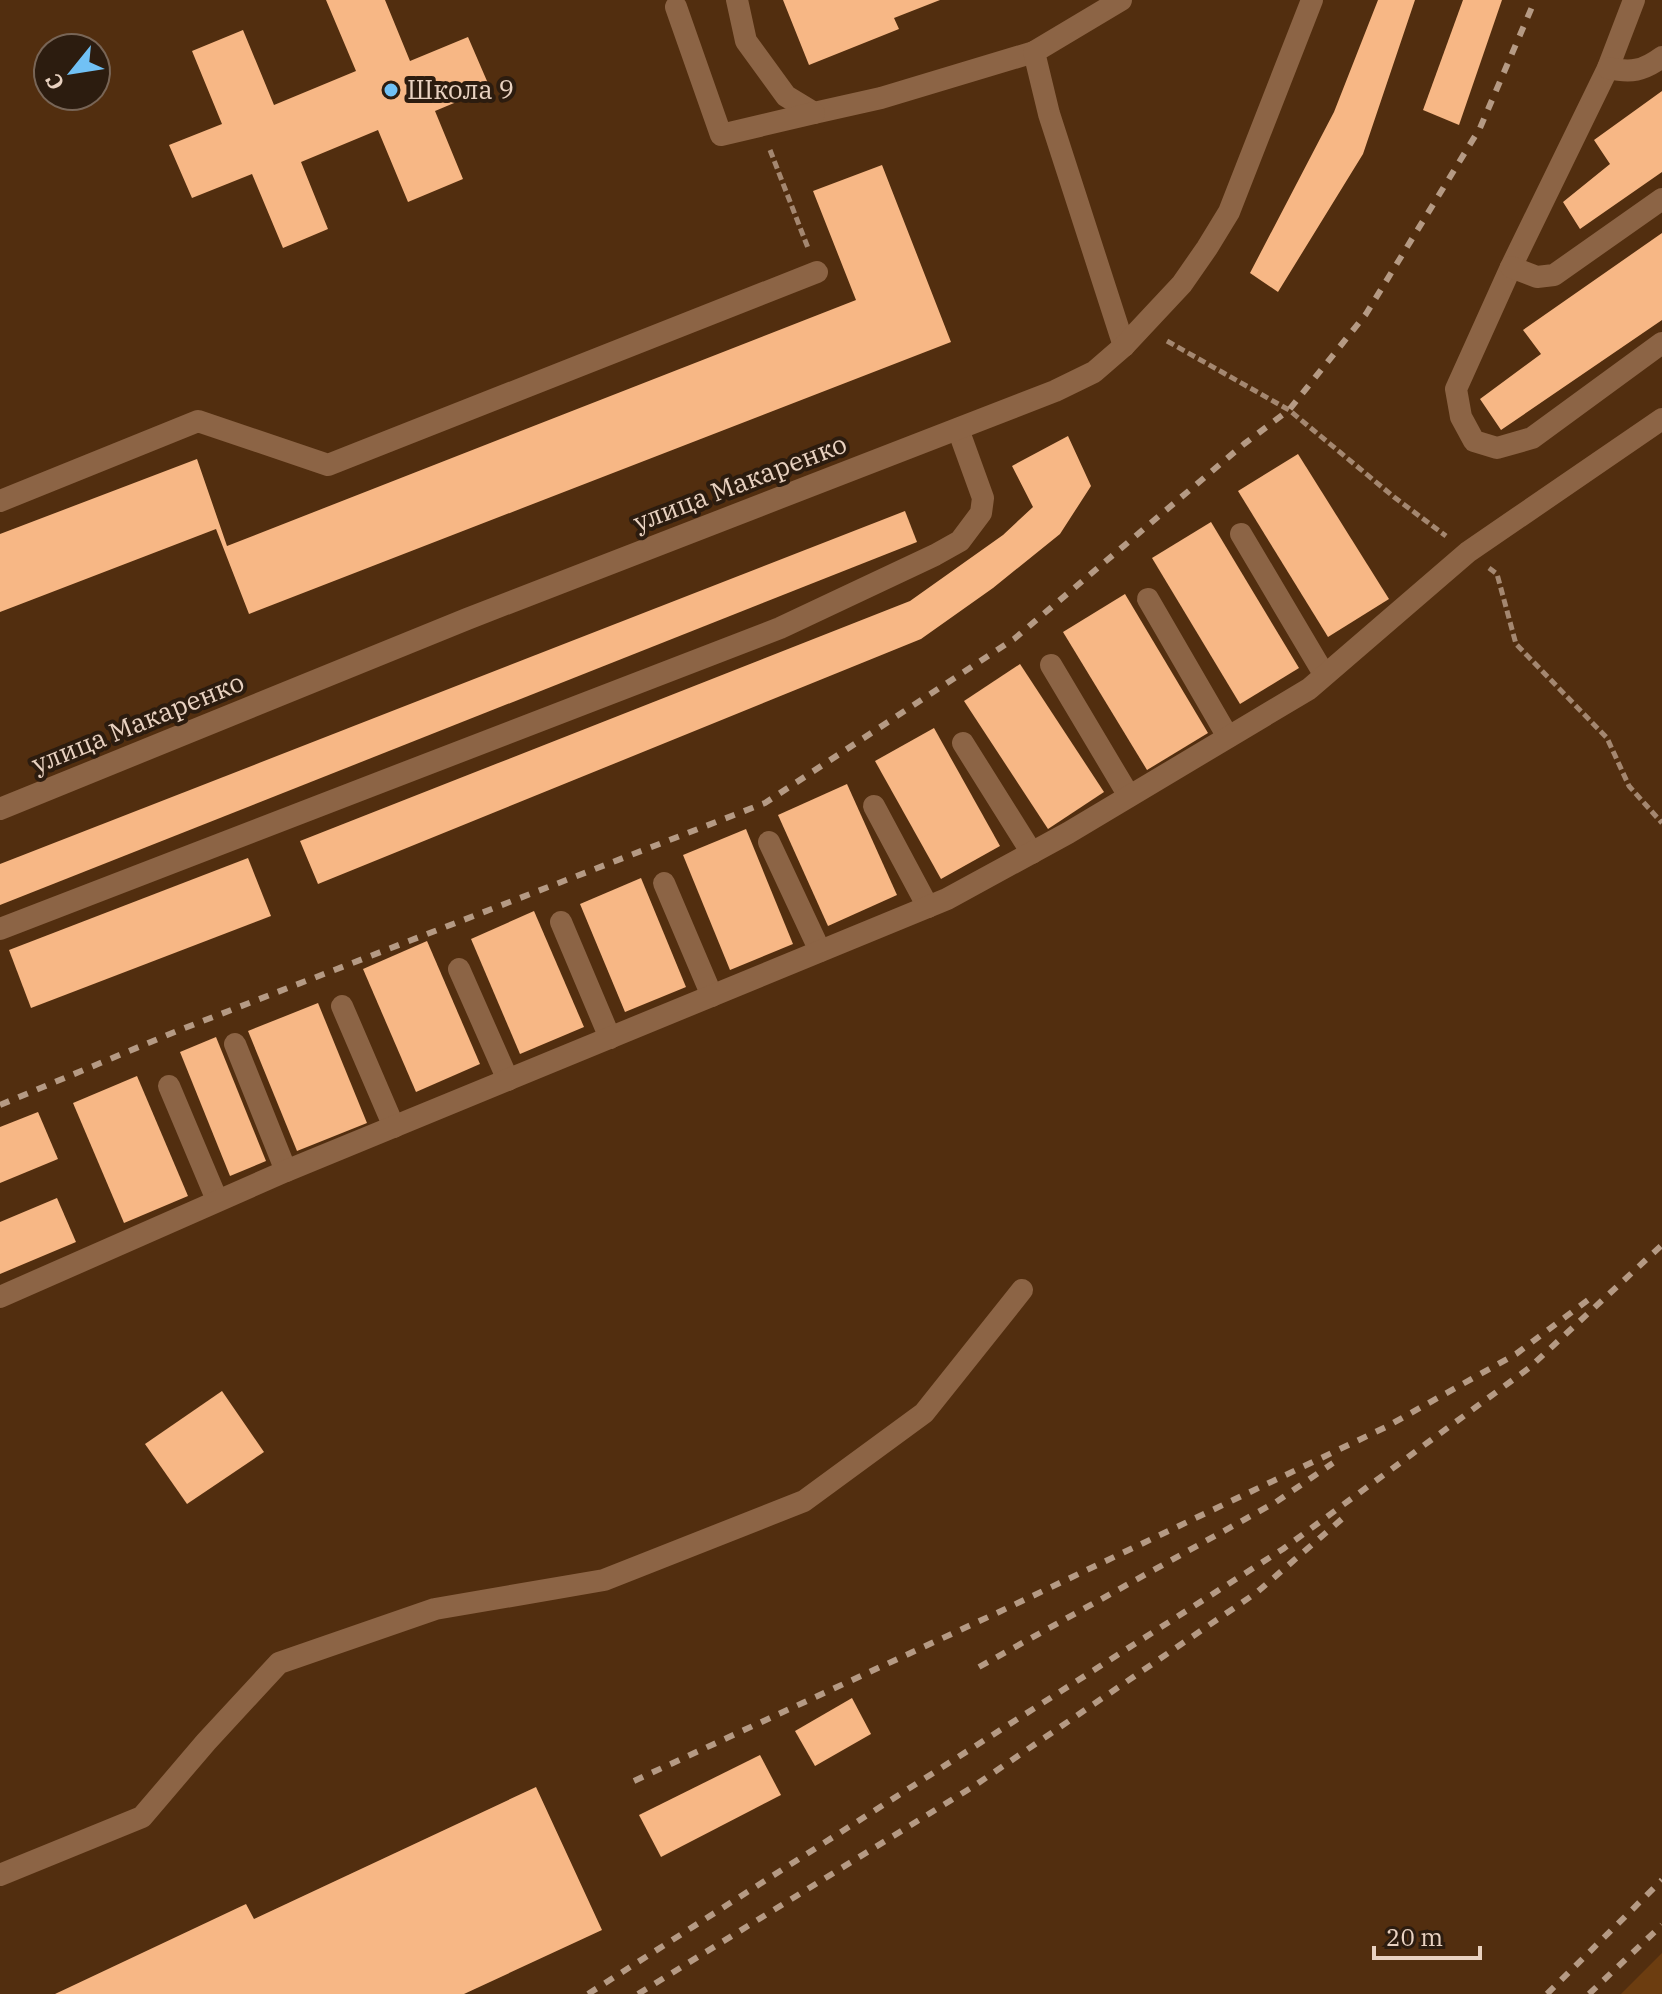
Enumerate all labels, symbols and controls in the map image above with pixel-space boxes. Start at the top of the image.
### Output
north arrow [32,32,112,112]
text: С [38,69,70,96]
place label: Школа 9 [407,72,514,106]
marker: Школа 9 [382,81,400,99]
street label: улица Макаренко [628,426,851,538]
street label: улица Макаренко [26,664,249,780]
scale bar [1374,1910,1480,1960]
text: 20 m [1386,1921,1443,1953]

